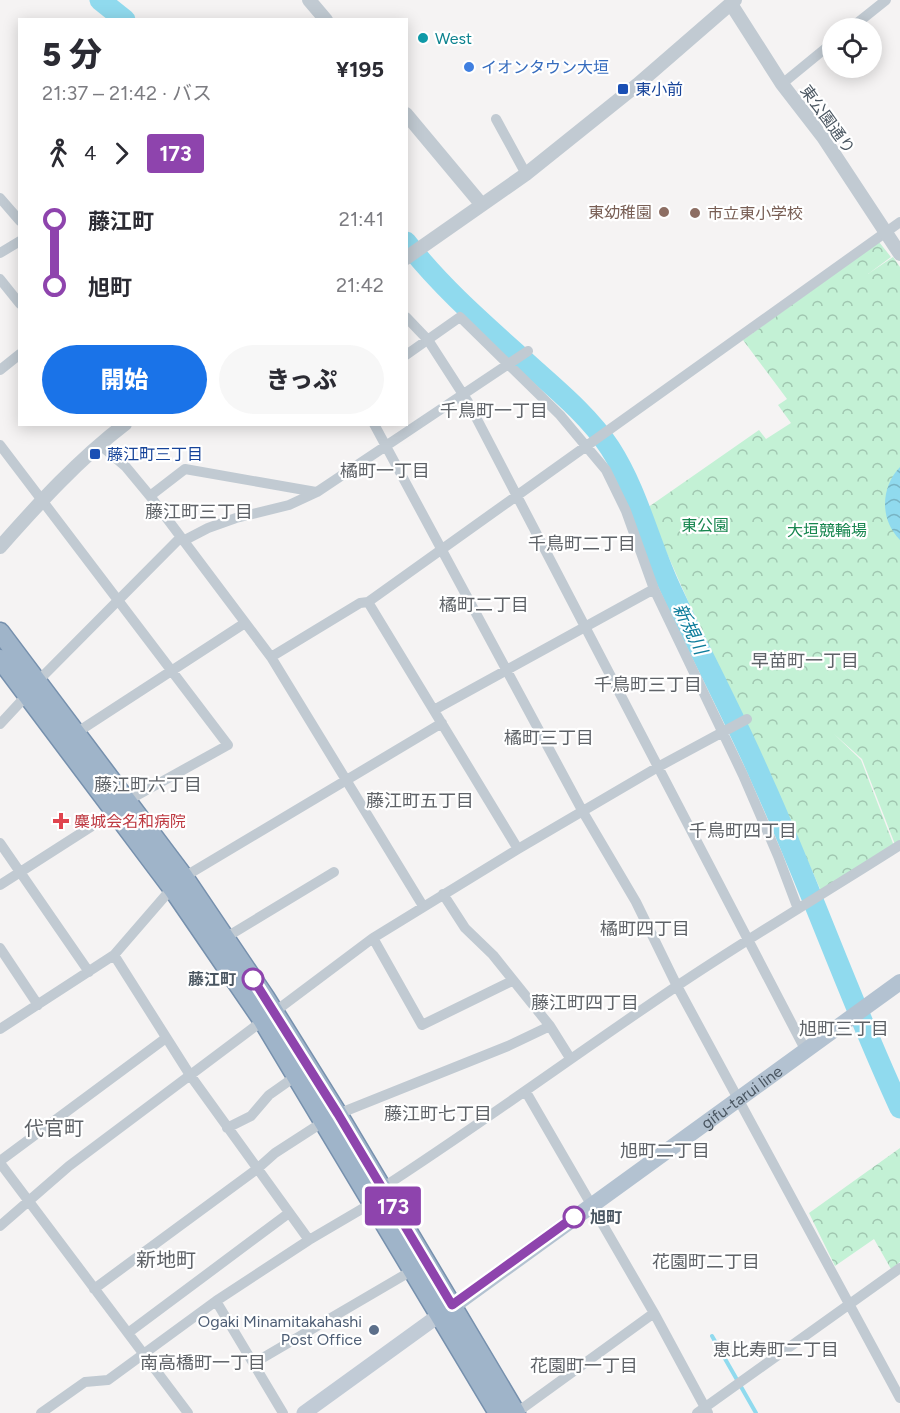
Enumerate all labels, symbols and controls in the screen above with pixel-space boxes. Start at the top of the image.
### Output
map controls [822,18,882,78]
button: locate [822,18,882,78]
place label: West [435,29,472,48]
marker: West [416,31,430,45]
text: 5 分 [42,35,102,74]
text: ¥195 [336,56,384,83]
place label: イオンタウン大垣 [481,58,609,77]
marker: イオンタウン大垣 [462,60,476,74]
place label: 東小前 [635,80,683,99]
text: 21:37 – 21:42 · バス [42,81,212,105]
street label: 東公園通り [796,81,859,157]
marker: 東小前 [616,82,630,96]
icon: walk [42,137,75,170]
icon: forward [105,137,138,170]
text: 4 [84,141,96,165]
text: 173 [159,141,192,166]
place label: 東幼稚園 [588,203,652,222]
place label: 市立東小学校 [707,204,803,223]
marker: 東幼稚園 [657,205,671,219]
marker: 市立東小学校 [688,206,702,220]
text: 21:41 [339,207,384,231]
text: 藤江町 [88,208,154,235]
text: 21:42 [336,273,384,297]
text: 旭町 [88,274,132,301]
button: 開始 [42,345,207,414]
button: きっぷ [219,345,384,414]
district label: 千鳥町一丁目 [440,400,548,422]
place label: 藤江町三丁目 [107,445,203,464]
marker: 藤江町三丁目 [88,447,102,461]
district label: 橘町一丁目 [340,460,430,482]
district label: 藤江町三丁目 [145,501,253,523]
park label: 東公園 [681,516,729,535]
park label: 大垣競輪場 [787,521,867,540]
district label: 千鳥町二丁目 [528,533,636,555]
district label: 橘町二丁目 [439,594,529,616]
water label: 新規川 [668,600,713,660]
district label: 早苗町一丁目 [751,650,859,672]
district label: 千鳥町三丁目 [594,674,702,696]
district label: 橘町三丁目 [504,727,594,749]
district label: 藤江町六丁目 [94,774,202,796]
district label: 藤江町五丁目 [366,790,474,812]
marker: 麋城会名和病院 [52,812,70,830]
place label: 麋城会名和病院 [74,812,186,831]
district label: 千鳥町四丁目 [689,820,797,842]
district label: 橘町四丁目 [600,918,690,940]
marker: 藤江町 [242,968,264,990]
place label: 藤江町 [188,970,236,989]
district label: 藤江町四丁目 [531,992,639,1014]
district label: 旭町三丁目 [799,1018,889,1040]
street label: gifu-tarui line [698,1061,786,1133]
district label: 藤江町七丁目 [384,1103,492,1125]
district label: 代官町 [24,1116,84,1140]
district label: 旭町二丁目 [620,1140,710,1162]
line badge: 173 [358,1186,428,1226]
text: 173 [377,1194,409,1219]
marker: 旭町 [563,1206,585,1228]
place label: 旭町 [590,1208,622,1227]
district label: 新地町 [136,1248,196,1272]
district label: 花園町二丁目 [652,1251,760,1273]
place label: Ogaki Minamitakahashi Post Office [198,1312,362,1349]
marker: Ogaki Minamitakahashi Post Office [367,1323,381,1337]
district label: 恵比寿町二丁目 [713,1339,839,1361]
district label: 南高橋町一丁目 [140,1352,266,1374]
district label: 花園町一丁目 [530,1355,638,1377]

